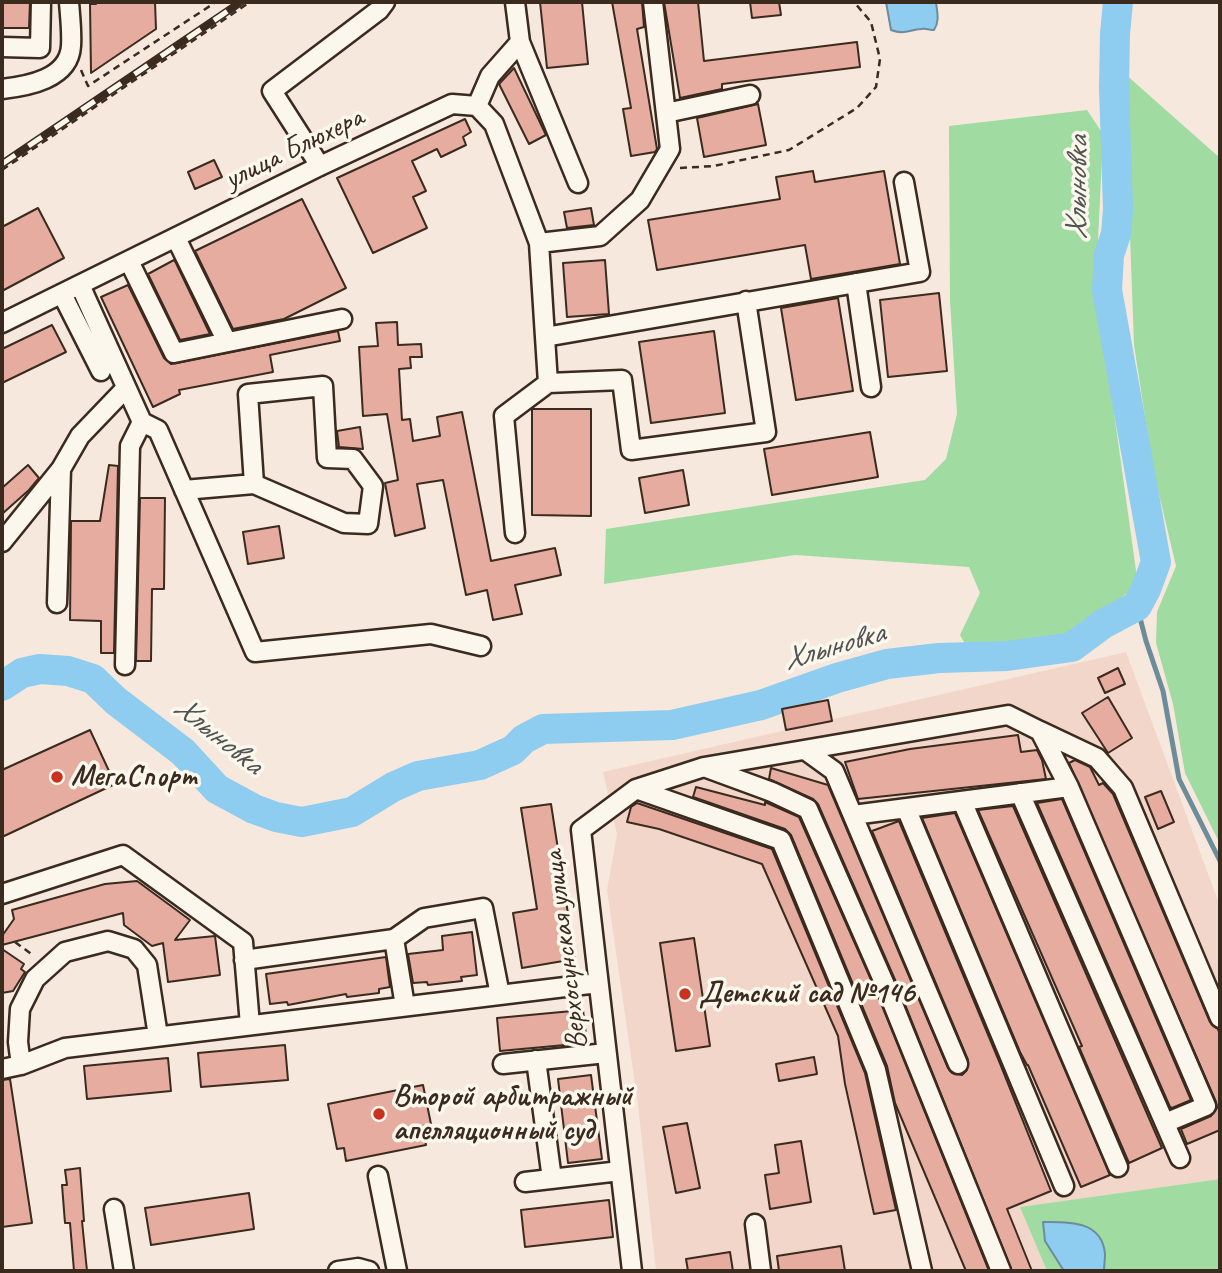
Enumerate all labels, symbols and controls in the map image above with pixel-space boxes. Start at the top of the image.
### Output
street label: улица Блюхера [219,100,369,198]
water label: Хлыновка [1058,136,1098,240]
water label: Хлыновка [779,614,889,680]
water label: Хлыновка [166,689,270,783]
place label: МегаСпорт [71,759,196,795]
marker: МегаСпорт [49,769,65,785]
street label: Верхосунская улица [536,849,596,1051]
place label: Детский сад №146 [699,976,914,1012]
marker: Детский сад №146 [677,986,693,1002]
place label: Второй арбитражный апелляционный суд [393,1079,632,1150]
marker: Второй арбитражный апелляционный суд [371,1106,387,1122]

